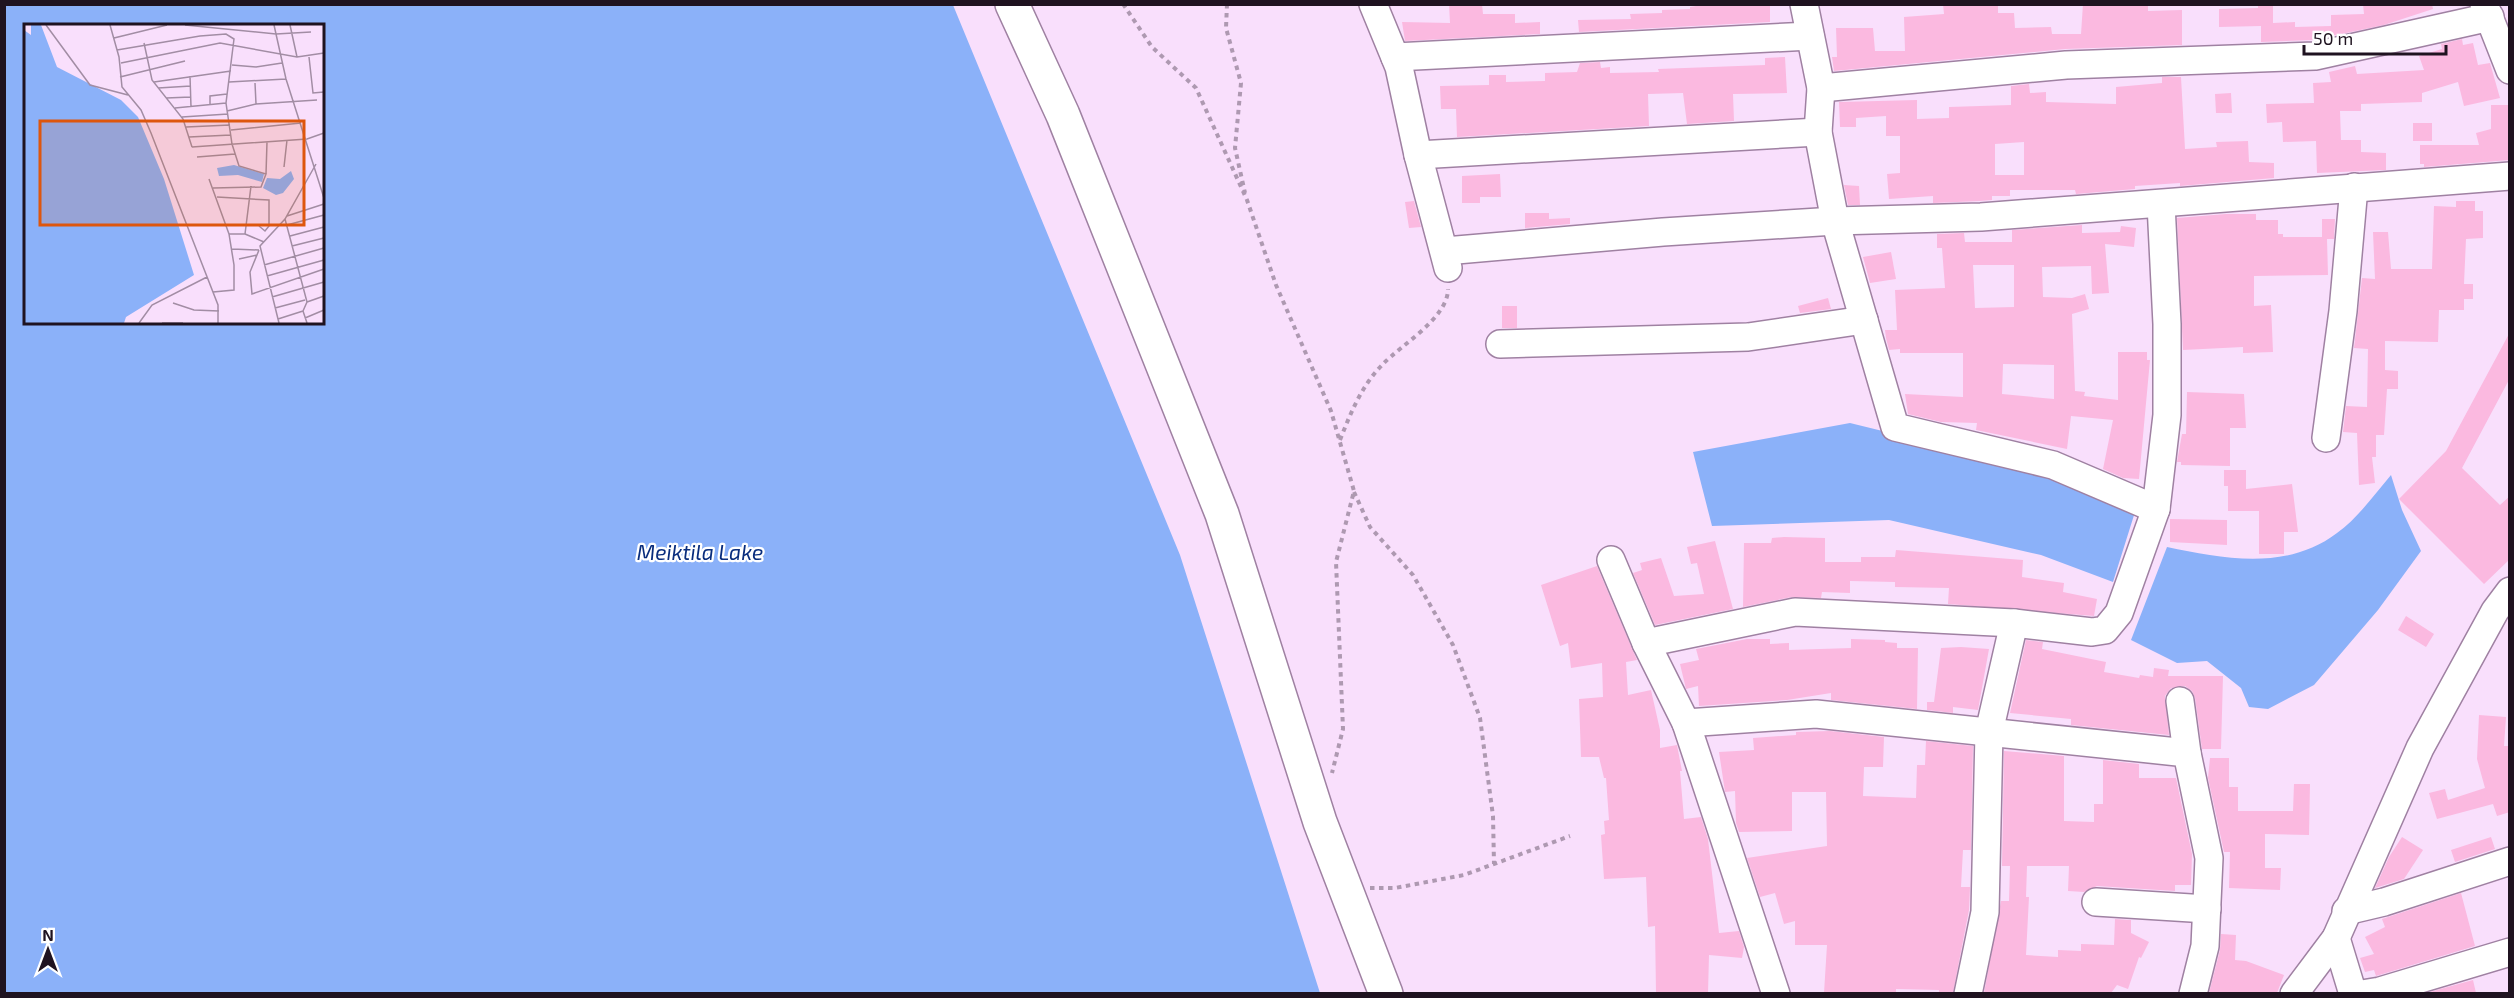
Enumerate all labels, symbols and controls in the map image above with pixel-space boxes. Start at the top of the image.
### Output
scale bar [2304,18,2446,56]
inset map [24,24,324,324]
text: 50 m [2313,27,2353,49]
water label: Meiktila Lake [637,539,763,564]
north arrow [18,920,78,980]
text: N [42,925,54,944]

